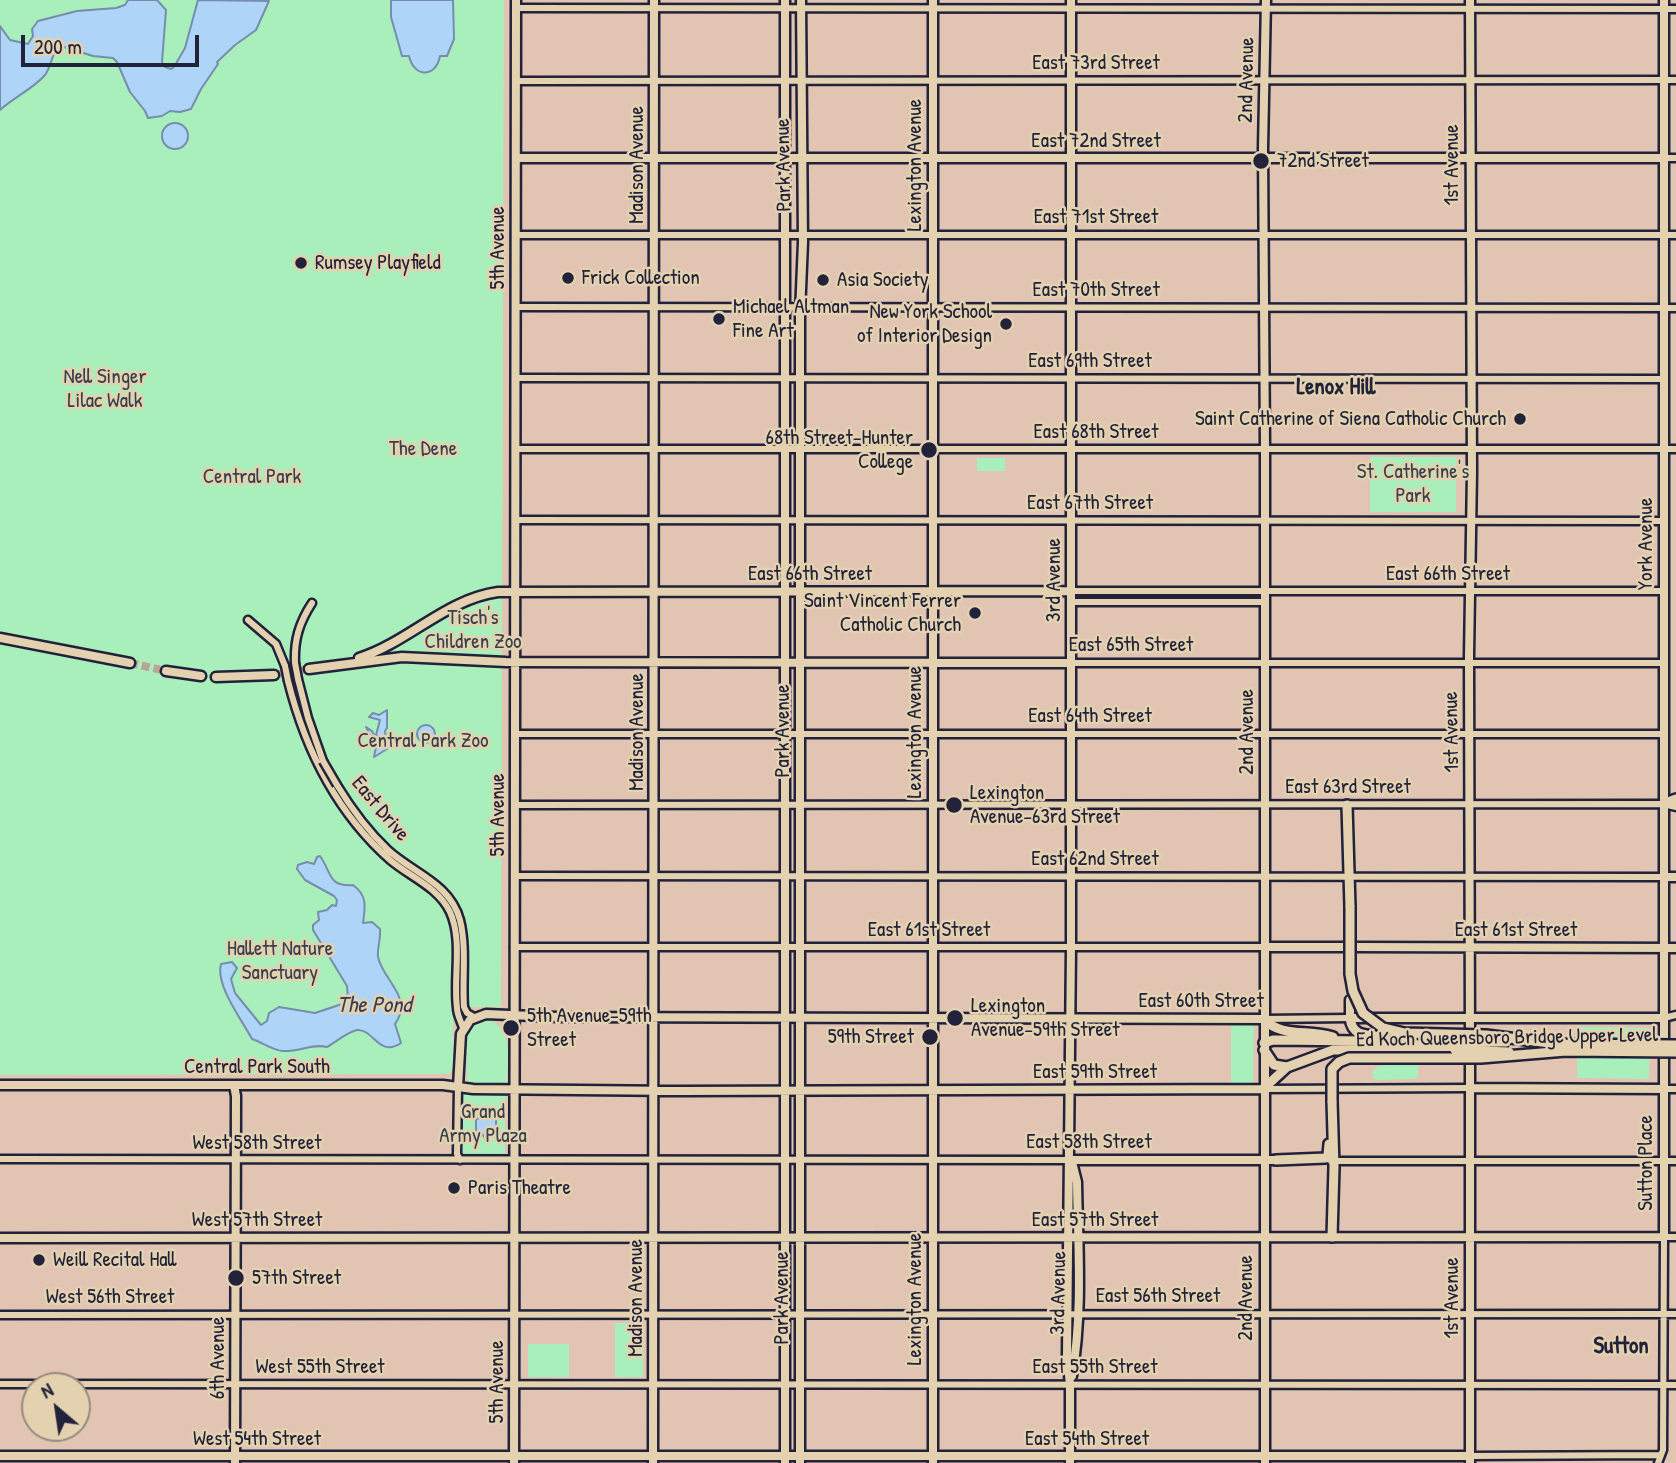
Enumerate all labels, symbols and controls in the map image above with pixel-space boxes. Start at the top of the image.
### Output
scale bar [24,21,203,65]
text: 200 m [34,32,82,61]
street label: 2nd Avenue [1234,37,1260,123]
street label: East 73rd Street [1032,50,1160,76]
street label: Lexington Avenue [902,99,928,231]
street label: Madison Avenue [624,106,650,224]
street label: Park Avenue [771,118,797,212]
street label: 1st Avenue [1439,124,1465,206]
street label: East 72nd Street [1031,128,1161,154]
place label: 72nd Street [1277,148,1369,174]
marker: 72nd Street [1251,151,1271,171]
street label: East 71st Street [1034,204,1158,230]
street label: 5th Avenue [485,206,511,290]
place label: Rumsey Playfield [315,250,441,276]
marker: Rumsey Playfield [293,255,309,271]
place label: Frick Collection [582,265,700,291]
place label: Asia Society [837,267,929,293]
marker: Frick Collection [560,270,576,286]
marker: Asia Society [815,272,831,288]
street label: East 70th Street [1032,277,1160,303]
place label: Michael Altman Fine Art [733,294,849,344]
place label: New York School of Interior Design [857,299,992,349]
marker: Michael Altman Fine Art [711,311,727,327]
marker: New York School of Interior Design [998,316,1014,332]
street label: East 69th Street [1028,348,1152,374]
park label: Nell Singer Lilac Walk [63,364,147,414]
district label: Lenox Hill [1297,374,1375,402]
place label: Saint Catherine of Siena Catholic Church [1195,406,1506,432]
marker: Saint Catherine of Siena Catholic Church [1512,411,1528,427]
street label: East 68th Street [1034,419,1158,445]
place label: 68th Street–Hunter College [766,425,913,475]
park label: The Dene [389,436,457,462]
marker: 68th Street–Hunter College [919,440,939,460]
park label: St. Catherine's Park [1357,459,1469,509]
park label: Central Park [203,464,301,490]
street label: East 67th Street [1027,490,1153,516]
street label: York Avenue [1633,498,1659,590]
street label: 3rd Avenue [1041,538,1067,622]
street label: East 66th Street [748,561,872,587]
street label: East 66th Street [1386,561,1510,587]
place label: Saint Vincent Ferrer Catholic Church [804,588,961,638]
park label: Tisch's Children Zoo [424,605,522,655]
marker: Saint Vincent Ferrer Catholic Church [967,605,983,621]
street label: East 65th Street [1069,632,1193,658]
street label: Lexington Avenue [902,666,928,798]
street label: Madison Avenue [624,673,650,791]
street label: Park Avenue [770,684,796,778]
street label: 2nd Avenue [1234,689,1260,775]
street label: 1st Avenue [1439,691,1465,773]
street label: East 64th Street [1028,703,1152,729]
park label: Central Park Zoo [358,728,488,754]
street label: East Drive [346,771,414,847]
street label: 5th Avenue [485,773,511,857]
street label: East 63rd Street [1285,774,1411,800]
place label: Lexington Avenue–63rd Street [970,780,1120,830]
marker: Lexington Avenue–63rd Street [944,795,964,815]
street label: East 62nd Street [1031,846,1159,872]
street label: East 61st Street [868,917,990,943]
street label: East 61st Street [1455,917,1577,943]
park label: Hallett Nature Sanctuary [227,936,333,986]
street label: East 60th Street [1138,988,1264,1014]
water label: The Pond [337,992,411,1020]
place label: Lexington Avenue–59th Street [971,993,1119,1043]
place label: 5th Avenue–59th Street [527,1003,651,1053]
marker: Lexington Avenue–59th Street [945,1008,965,1028]
marker: 5th Avenue–59th Street [501,1018,521,1038]
street label: Ed Koch Queensboro Bridge Upper Level [1356,1023,1658,1053]
place label: 59th Street [828,1024,914,1050]
marker: 59th Street [920,1027,940,1047]
street label: Central Park South [184,1054,330,1080]
street label: East 59th Street [1033,1059,1157,1085]
park label: Grand Army Plaza [439,1099,527,1149]
street label: Sutton Place [1633,1115,1659,1211]
street label: East 58th Street [1026,1129,1152,1155]
street label: West 58th Street [192,1130,322,1156]
place label: Paris Theatre [468,1175,571,1201]
marker: Paris Theatre [446,1180,462,1196]
street label: West 57th Street [192,1207,322,1233]
street label: East 57th Street [1032,1207,1158,1233]
street label: Lexington Avenue [902,1233,928,1365]
street label: Madison Avenue [623,1239,649,1357]
place label: Weill Recital Hall [53,1247,177,1273]
street label: Park Avenue [769,1251,795,1345]
street label: 3rd Avenue [1046,1251,1072,1335]
marker: Weill Recital Hall [31,1252,47,1268]
street label: 2nd Avenue [1233,1255,1259,1341]
street label: 1st Avenue [1439,1257,1465,1339]
place label: 57th Street [252,1265,341,1291]
marker: 57th Street [226,1268,246,1288]
street label: East 56th Street [1096,1283,1220,1309]
street label: West 56th Street [46,1284,174,1310]
street label: 6th Avenue [205,1317,231,1399]
district label: Sutton [1593,1333,1649,1361]
street label: 5th Avenue [484,1340,510,1424]
street label: West 55th Street [256,1354,384,1380]
street label: East 55th Street [1032,1354,1158,1380]
north arrow [21,1372,91,1442]
text: N [36,1377,58,1404]
street label: West 54th Street [193,1426,321,1452]
street label: East 54th Street [1025,1426,1149,1452]

